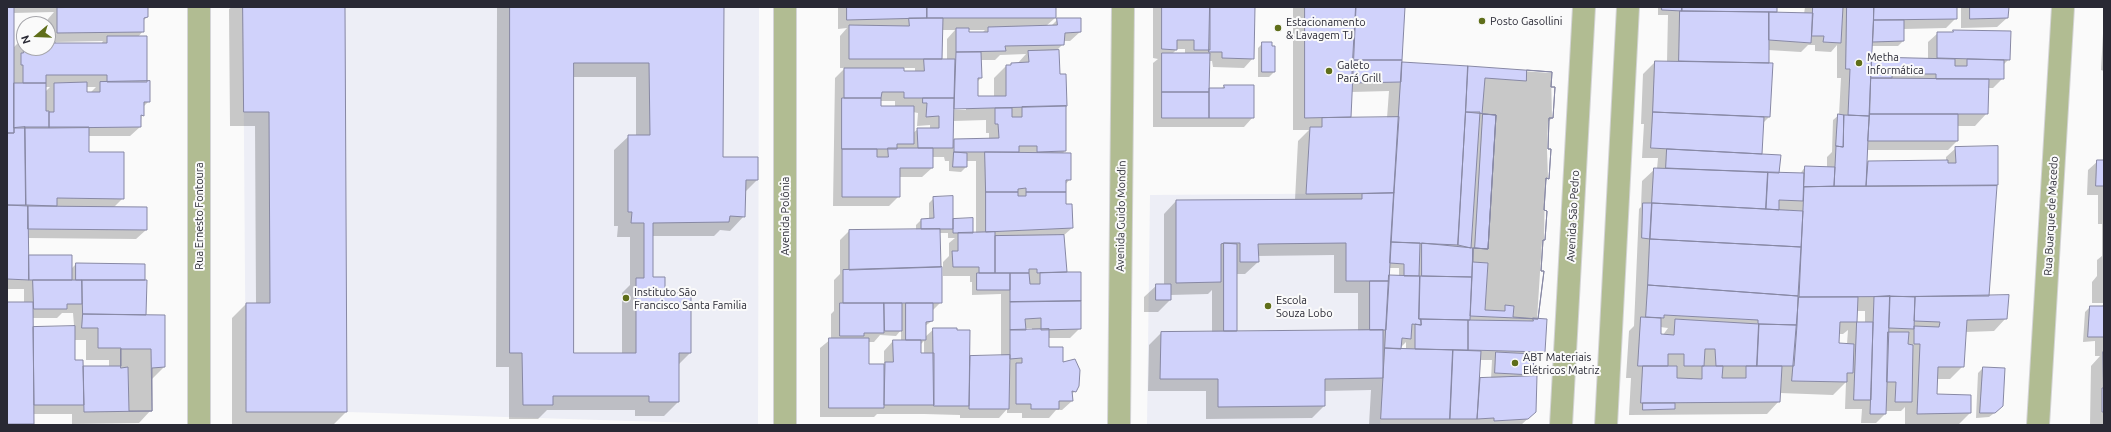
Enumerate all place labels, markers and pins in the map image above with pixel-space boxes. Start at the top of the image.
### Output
place label: Posto Gasollini [1490,14,1562,28]
place label: Estacionamento & Lavagem TJ [1286,15,1366,41]
marker: Posto Gasollini [1477,16,1487,26]
marker: Estacionamento & Lavagem TJ [1273,23,1283,33]
place label: Metha Informática [1867,50,1924,76]
place label: Galeto Pará Grill [1337,58,1381,84]
marker: Metha Informática [1854,58,1864,68]
marker: Galeto Pará Grill [1324,66,1334,76]
place label: Instituto São Francisco Santa Familia [634,285,747,311]
marker: Instituto São Francisco Santa Familia [621,293,631,303]
place label: Escola Souza Lobo [1276,293,1333,319]
marker: Escola Souza Lobo [1263,301,1273,311]
place label: ABT Materiais Elétricos Matriz [1523,350,1600,376]
marker: ABT Materiais Elétricos Matriz [1510,358,1520,368]

